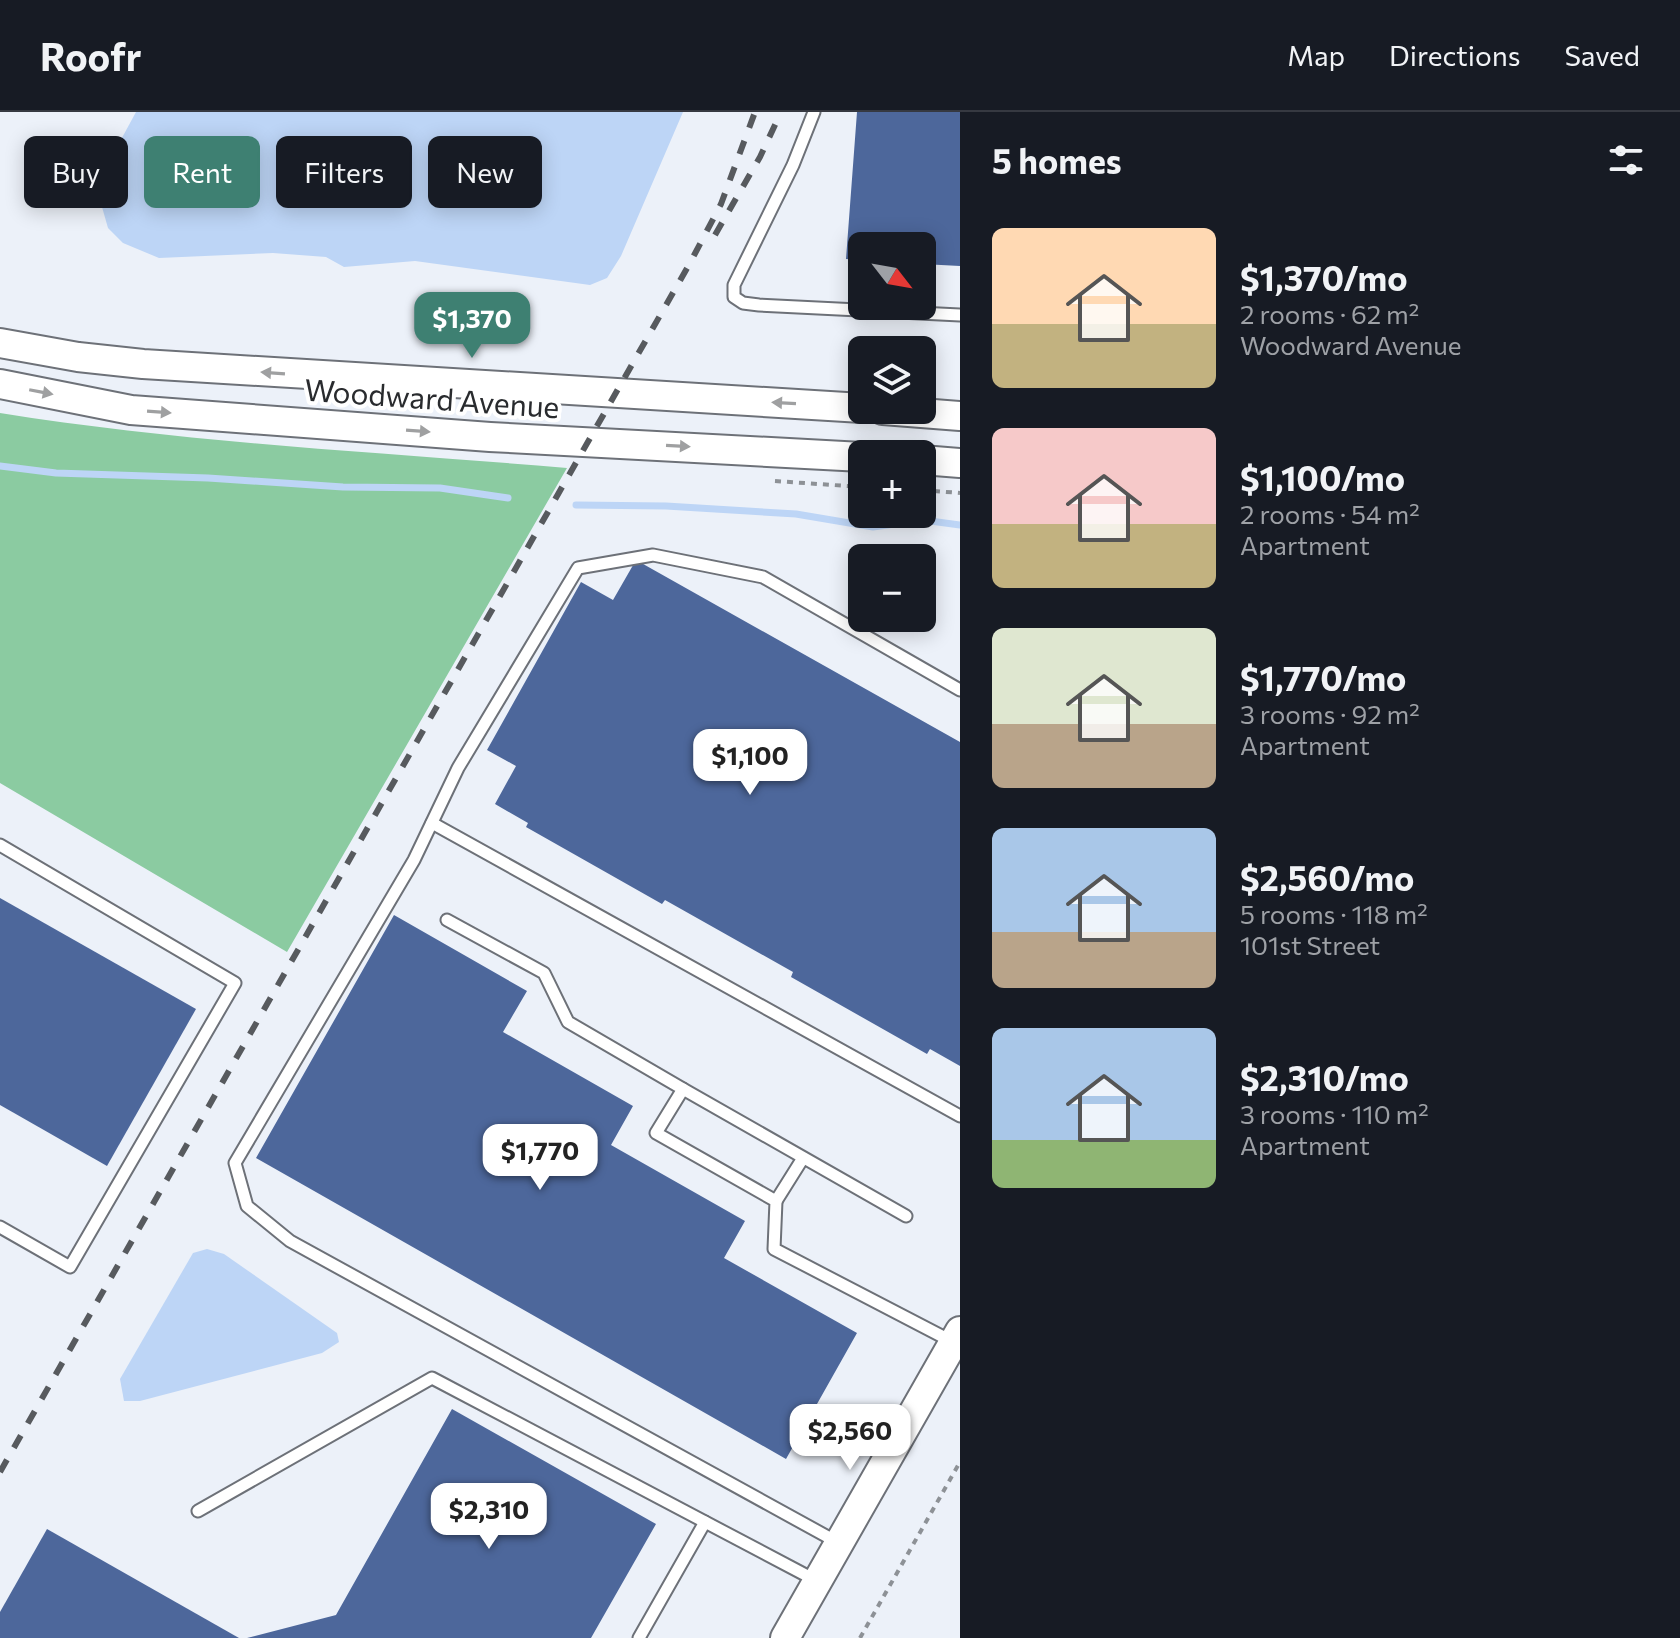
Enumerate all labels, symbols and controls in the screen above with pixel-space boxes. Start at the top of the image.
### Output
text: Roofr [40,32,141,79]
text: Map [1287,38,1345,72]
text: Directions [1389,38,1520,72]
text: Saved [1564,38,1640,72]
chip: Buy [24,136,128,208]
chip: Rent [144,136,260,208]
chip: Filters [276,136,412,208]
chip: New [428,136,542,208]
icon: filters [1604,138,1648,182]
text: 5 homes [992,139,1122,181]
north arrow [848,232,936,320]
map controls [848,232,936,632]
text: $1,370/mo [1240,256,1408,298]
icon: home [1056,260,1152,356]
pin: $1,370 [407,292,537,360]
text: 2 rooms · 62 m² [1240,298,1419,329]
text: $1,370 [432,302,512,333]
text: Woodward Avenue [1240,329,1462,360]
button: layers [848,336,936,424]
one-way arrow [260,366,285,379]
street label: Woodward Avenue [303,370,561,424]
one-way arrow [29,387,54,399]
one-way arrow [771,396,796,409]
one-way arrow [147,406,172,419]
one-way arrow [406,425,431,438]
one-way arrow [666,440,691,453]
button: + [848,440,936,528]
text: $1,100/mo [1240,456,1405,498]
icon: home [1056,460,1152,556]
text: 2 rooms · 54 m² [1240,498,1420,529]
text: Apartment [1240,529,1370,560]
button: − [848,544,936,632]
text: $1,770/mo [1240,656,1406,698]
icon: home [1056,660,1152,756]
text: 3 rooms · 92 m² [1240,698,1420,729]
pin: $1,100 [685,729,815,797]
text: Apartment [1240,729,1370,760]
text: $1,100 [711,739,789,770]
text: $2,560/mo [1240,856,1414,898]
icon: home [1056,860,1152,956]
text: 5 rooms · 118 m² [1240,898,1428,929]
text: 101st Street [1240,929,1380,960]
text: $2,310/mo [1240,1056,1409,1098]
icon: home [1056,1060,1152,1156]
text: 3 rooms · 110 m² [1240,1098,1429,1129]
pin: $1,770 [475,1124,605,1192]
text: Apartment [1240,1129,1370,1160]
text: $1,770 [501,1134,579,1165]
pin: $2,560 [785,1404,915,1472]
text: $2,560 [808,1414,892,1445]
pin: $2,310 [424,1483,554,1551]
text: $2,310 [449,1493,529,1524]

